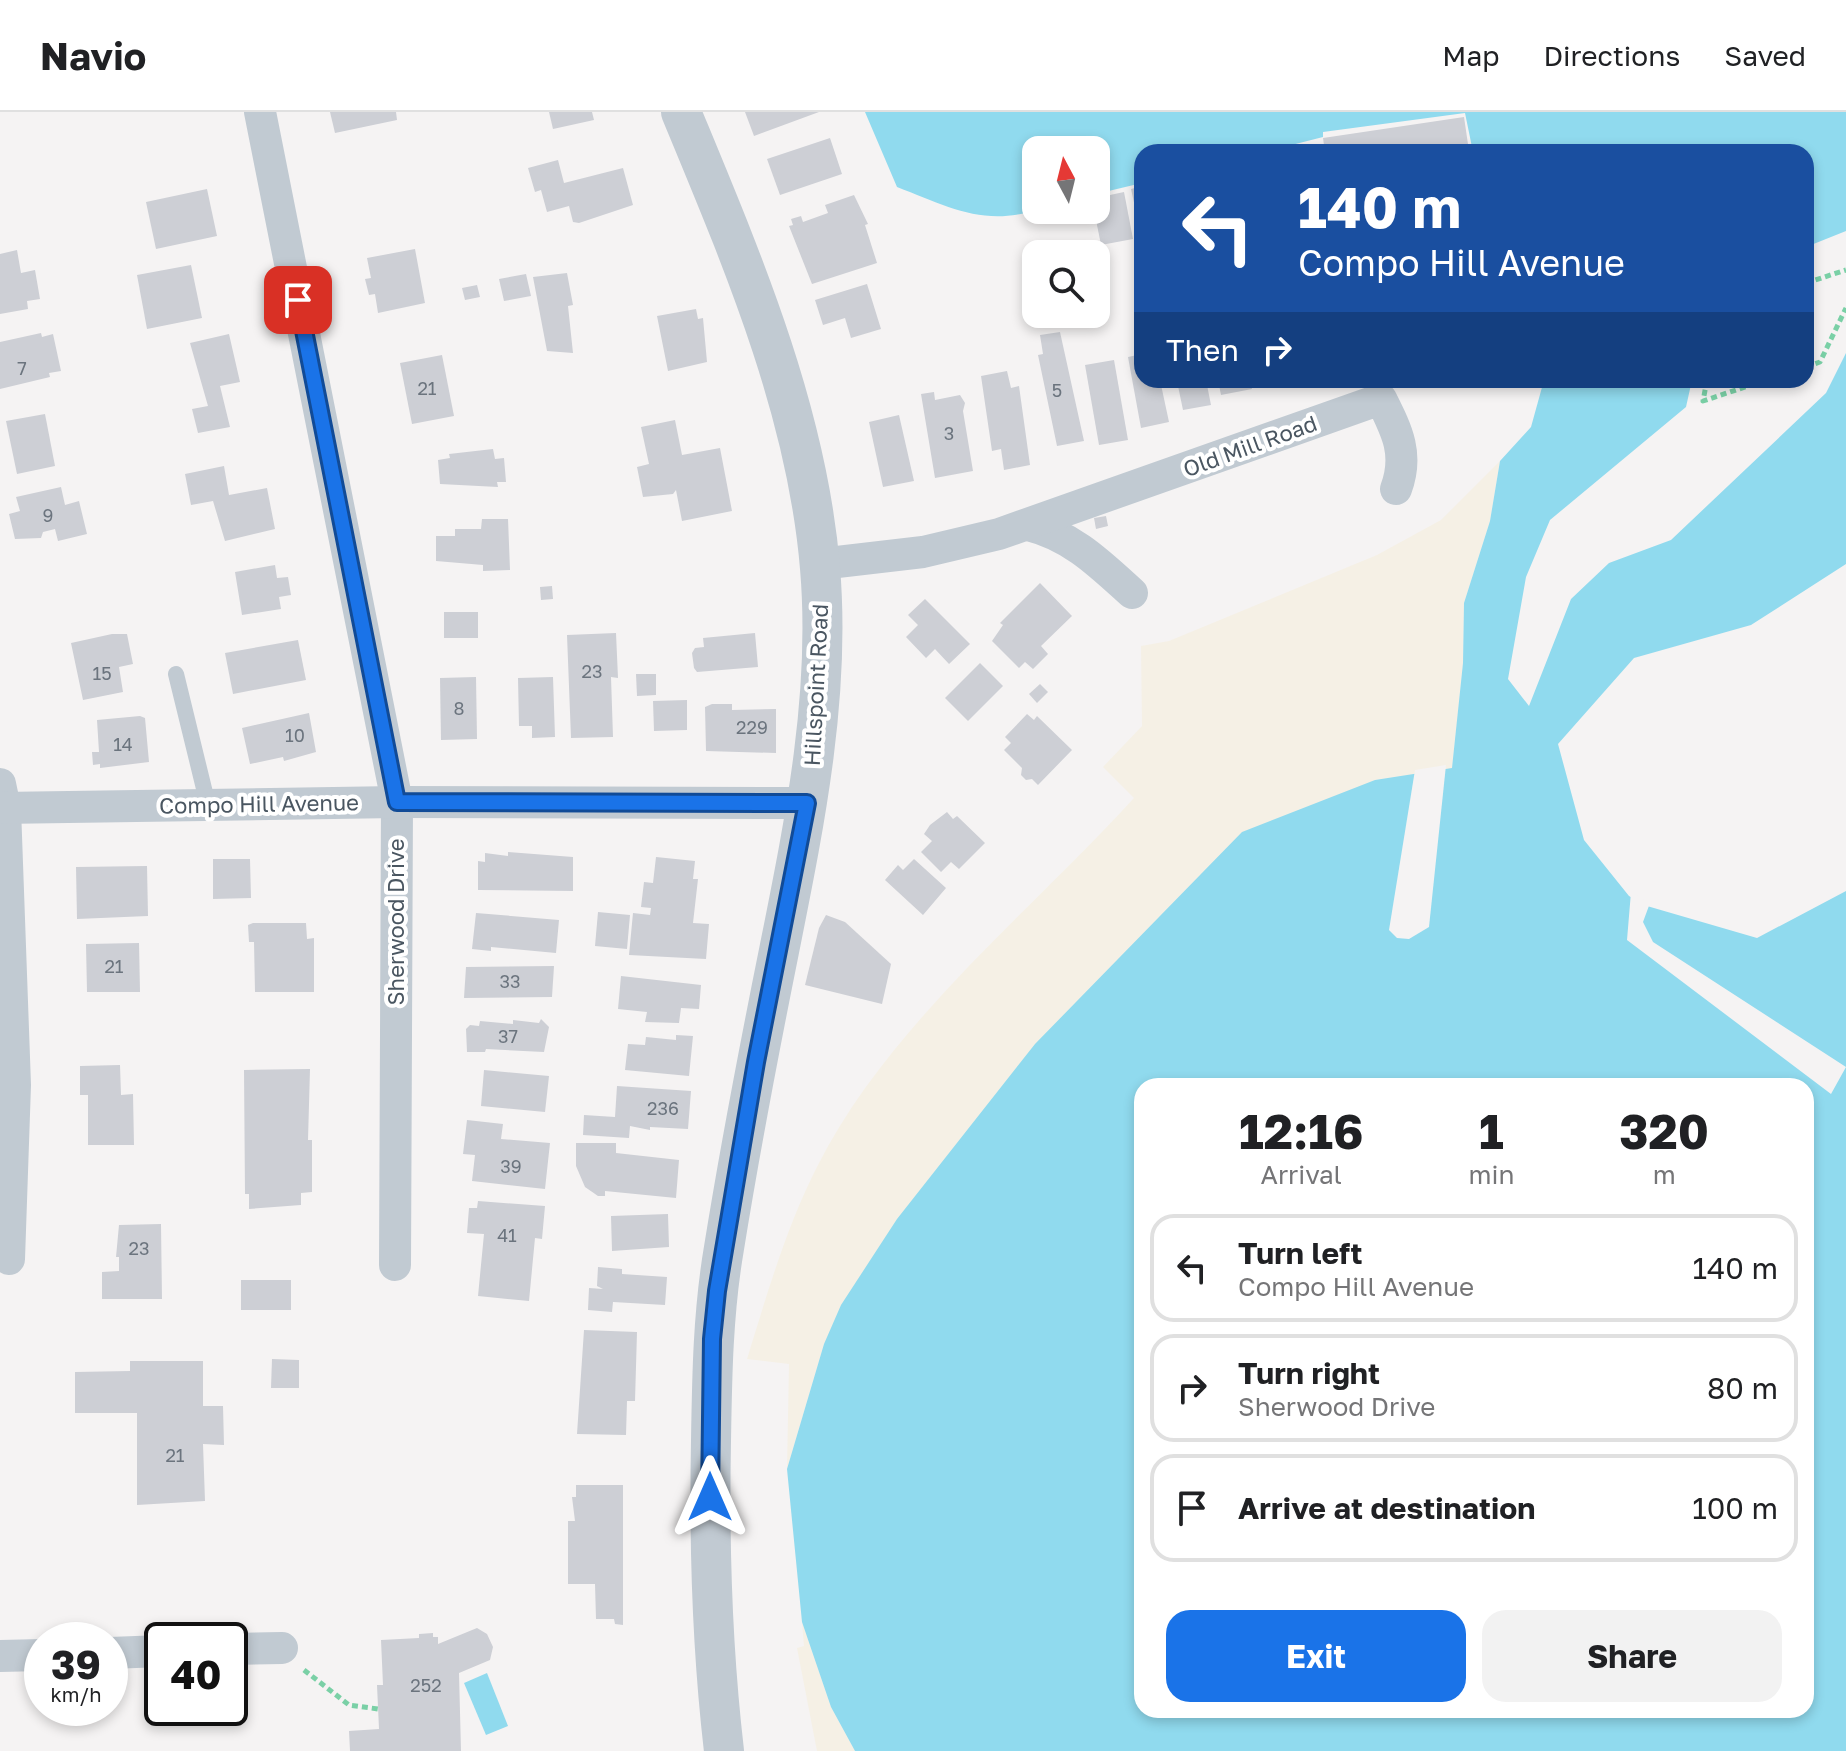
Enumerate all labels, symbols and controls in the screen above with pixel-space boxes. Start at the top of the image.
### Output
text: Navio [40,33,146,78]
text: Map [1442,39,1499,72]
text: Directions [1543,39,1680,72]
text: Saved [1724,39,1806,72]
north arrow [1022,136,1110,224]
map controls [1022,136,1110,328]
text: 140 m [1298,173,1461,240]
icon: left [1166,176,1270,280]
button: search [1022,240,1110,328]
text: Compo Hill Avenue [1298,241,1625,284]
pin [264,266,332,334]
icon: arrive [276,278,320,322]
icon: right [1255,328,1299,372]
text: Then [1166,332,1239,368]
house number: 7 [17,357,27,379]
house number: 21 [417,377,437,399]
house number: 5 [1052,379,1062,401]
street label: Old Mill Road [1179,409,1320,482]
house number: 3 [944,422,954,444]
house number: 9 [43,504,53,526]
street label: Hillspoint Road [798,603,833,767]
house number: 23 [582,660,602,682]
house number: 15 [92,662,112,684]
house number: 8 [454,697,464,719]
house number: 229 [736,716,768,738]
house number: 10 [285,724,305,746]
house number: 14 [113,733,133,755]
street label: Compo Hill Avenue [159,788,359,819]
street label: Sherwood Drive [382,839,409,1005]
house number: 21 [104,955,124,977]
house number: 33 [499,970,521,992]
house number: 37 [498,1025,518,1047]
house number: 236 [647,1097,679,1119]
text: 12:16 [1239,1102,1363,1160]
text: 1 [1479,1102,1504,1160]
text: 320 [1619,1102,1709,1160]
house number: 39 [500,1155,522,1177]
text: Arrival [1260,1159,1342,1190]
text: min [1468,1159,1514,1190]
text: m [1653,1159,1676,1190]
house number: 41 [497,1224,517,1246]
text: Turn left [1238,1235,1363,1271]
house number: 23 [129,1237,149,1259]
icon: left [1170,1246,1214,1290]
text: 140 m [1693,1250,1778,1286]
text: Compo Hill Avenue [1238,1271,1474,1302]
text: Turn right [1238,1355,1380,1391]
icon: right [1170,1366,1214,1410]
text: 80 m [1707,1370,1778,1406]
text: Sherwood Drive [1238,1391,1435,1422]
house number: 21 [165,1444,185,1466]
position arrow [668,1455,752,1539]
icon: arrive [1170,1486,1214,1530]
text: Arrive at destination [1238,1490,1535,1526]
text: 100 m [1692,1490,1778,1526]
button: Exit [1166,1610,1466,1702]
button: Share [1482,1610,1782,1702]
speed limit sign: 40 [144,1622,248,1726]
text: 39 [51,1640,101,1688]
house number: 252 [410,1674,442,1696]
text: km/h [51,1682,101,1706]

